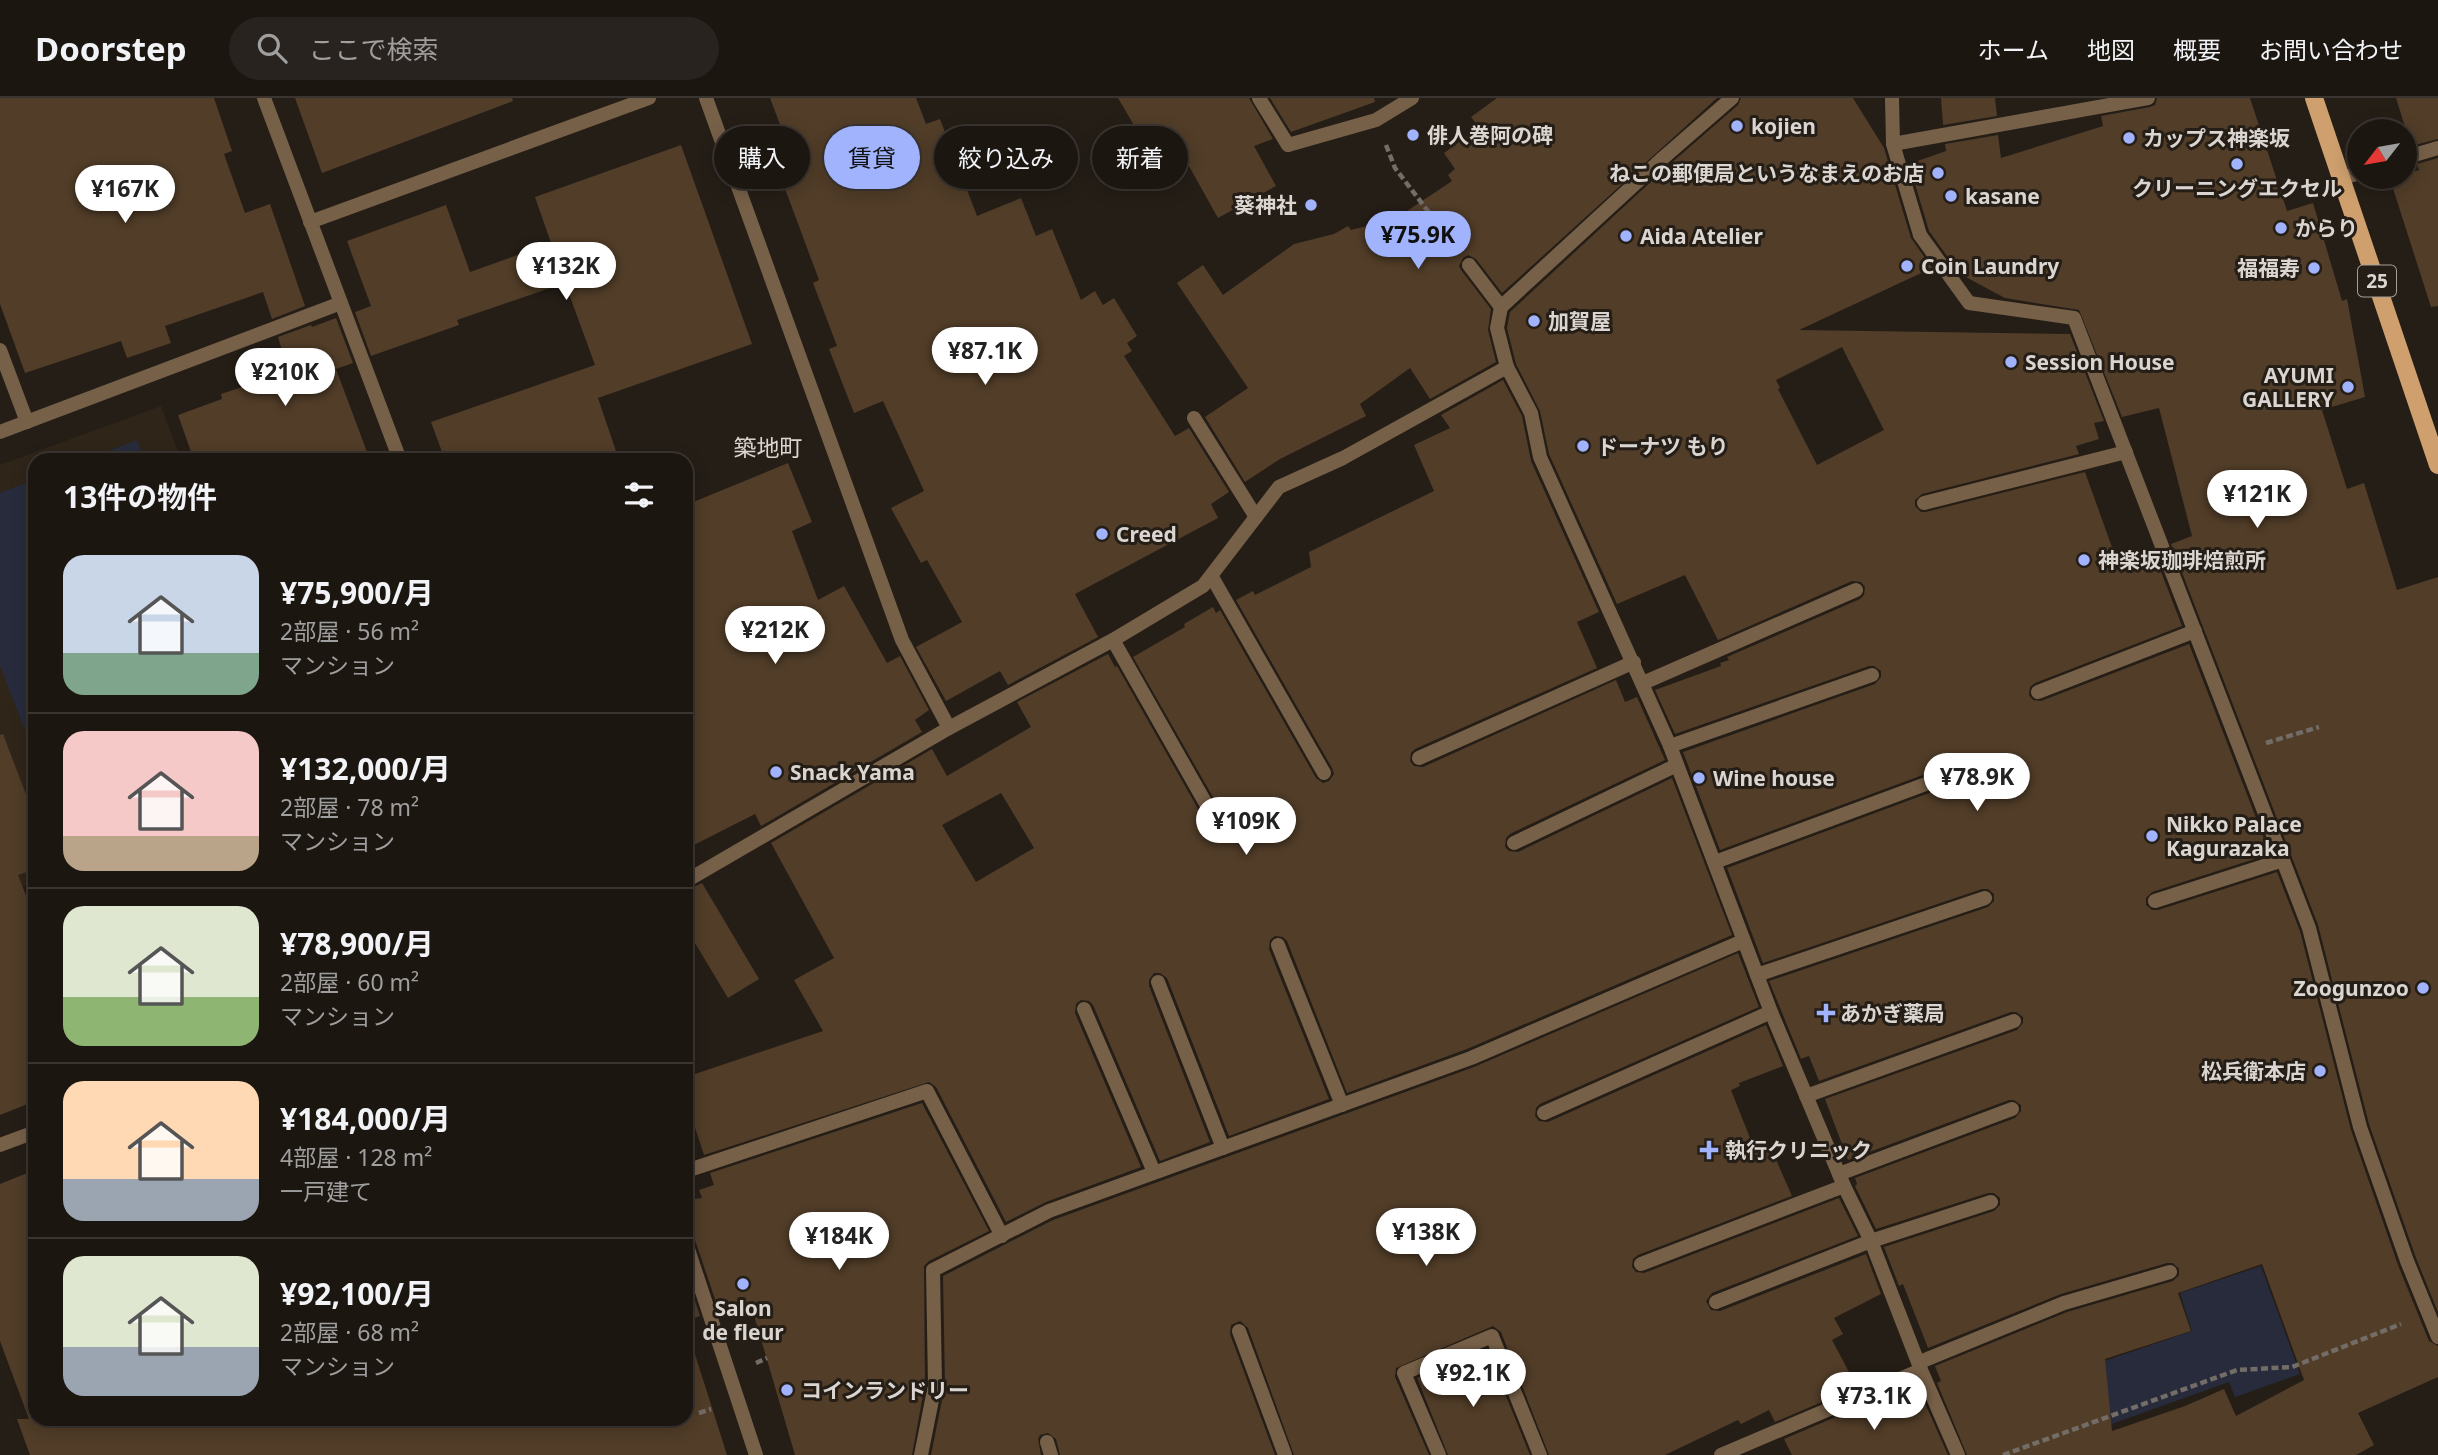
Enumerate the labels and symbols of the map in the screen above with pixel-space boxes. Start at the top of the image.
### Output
place label: kojien [1751,112,1816,140]
marker: kojien [1729,118,1745,134]
north arrow [2347,119,2417,189]
place label: 俳人巻阿の碑 [1427,121,1553,149]
place label: カップス神楽坂 [2143,124,2290,152]
marker: 俳人巻阿の碑 [1405,127,1421,143]
marker: カップス神楽坂 [2121,130,2137,146]
marker: クリーニングエクセル [2229,156,2245,172]
place label: ねこの郵便局というなまえのお店 [1609,159,1924,187]
marker: ねこの郵便局というなまえのお店 [1930,165,1946,181]
pin: ¥167K [76,166,174,225]
place label: クリーニングエクセル [2132,174,2342,202]
place label: kasane [1965,182,2040,210]
marker: kasane [1943,188,1959,204]
place label: 葵神社 [1234,191,1297,219]
marker: 葵神社 [1303,197,1319,213]
pin: ¥75.9K [1361,212,1475,271]
place label: からり [2295,214,2358,242]
marker: からり [2273,220,2289,236]
place label: Aida Atelier [1640,222,1763,250]
marker: Aida Atelier [1618,228,1634,244]
pin: ¥132K [517,242,615,302]
place label: Coin Laundry [1921,252,2059,280]
place label: 福福寿 [2237,254,2300,282]
marker: Coin Laundry [1899,258,1915,274]
marker: 福福寿 [2306,260,2322,276]
road number: 25 [2358,266,2396,296]
place label: 加賀屋 [1548,307,1611,335]
marker: 加賀屋 [1526,313,1542,329]
pin: ¥87.1K [928,328,1042,387]
pin: ¥210K [236,348,334,408]
place label: Session House [2025,348,2175,376]
marker: Session House [2003,354,2019,370]
place label: AYUMI GALLERY [2242,361,2335,413]
marker: AYUMI GALLERY [2340,379,2356,395]
district label: 築地町 [734,431,803,463]
place label: ドーナツ もり [1597,432,1728,460]
marker: ドーナツ もり [1575,438,1591,454]
pin: ¥121K [2208,470,2306,530]
place label: Creed [1116,520,1177,548]
marker: Creed [1094,526,1110,542]
place label: 神楽坂珈琲焙煎所 [2098,546,2266,574]
marker: 神楽坂珈琲焙煎所 [2076,552,2092,568]
pin: ¥212K [726,606,824,666]
pin: ¥78.9K [1920,754,2034,813]
place label: Snack Yama [790,758,915,786]
marker: Snack Yama [768,764,784,780]
place label: Wine house [1713,764,1835,792]
marker: Wine house [1691,770,1707,786]
pin: ¥109K [1197,798,1295,857]
place label: Nikko Palace Kagurazaka [2166,810,2302,862]
marker: Nikko Palace Kagurazaka [2144,828,2160,844]
place label: Zoogunzoo [2293,974,2409,1002]
marker: Zoogunzoo [2415,980,2431,996]
place label: あかぎ薬局 [1840,999,1945,1027]
marker: あかぎ薬局 [1818,1005,1834,1021]
place label: 松兵衛本店 [2201,1057,2306,1085]
marker: 松兵衛本店 [2312,1063,2328,1079]
place label: 執行クリニック [1725,1136,1872,1164]
marker: 執行クリニック [1699,1140,1719,1160]
pin: ¥138K [1377,1208,1475,1268]
pin: ¥184K [790,1212,888,1272]
marker: Salon de fleur [735,1276,751,1292]
place label: Salon de fleur [702,1294,784,1346]
pin: ¥92.1K [1416,1350,1530,1409]
pin: ¥73.1K [1817,1372,1931,1432]
place label: コインランドリー [801,1376,969,1404]
marker: コインランドリー [779,1382,795,1398]

